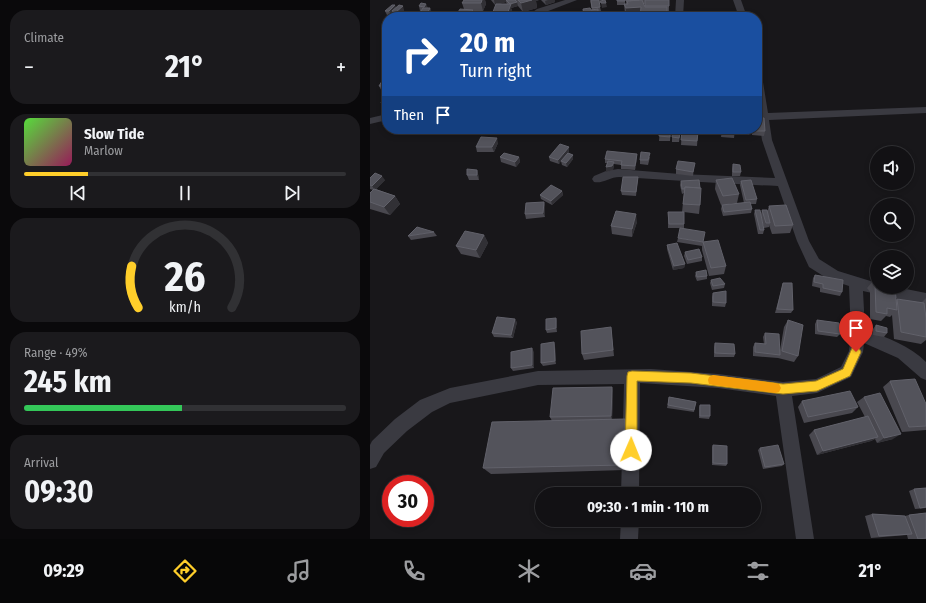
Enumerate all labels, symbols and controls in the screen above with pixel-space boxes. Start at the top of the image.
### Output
text: 20 m [460,26,515,59]
icon: right [394,28,446,80]
text: Climate [24,30,64,45]
text: 21° [165,49,205,85]
text: − [24,54,34,81]
text: + [336,54,346,81]
text: Turn right [460,60,532,82]
icon: arrive [432,104,454,126]
text: Then [394,106,424,124]
text: Slow Tide [84,125,144,143]
text: Marlow [84,143,123,158]
map controls [870,146,914,294]
button: sound [870,146,914,190]
icon: previous [67,182,89,204]
icon: pause [174,182,196,204]
icon: next [281,182,303,204]
button: search [870,198,914,242]
button: layers [870,250,914,294]
text: 26 [163,251,206,301]
text: km/h [169,298,201,315]
pin [839,311,873,352]
icon: arrive [845,317,867,339]
text: Range · 49% [24,345,87,360]
text: 245 km [24,364,112,400]
position arrow [610,429,652,471]
text: Arrival [24,455,58,470]
text: 09:30 [24,474,94,510]
speed limit sign: 30 [382,475,434,527]
text: 09:30 · 1 min · 110 m [587,498,709,516]
icon: directions [171,557,199,585]
icon: music [285,557,313,585]
icon: phone [400,557,428,585]
icon: climate [515,557,543,585]
icon: car [629,557,657,585]
icon: filters [744,557,772,585]
text: 09:29 [43,560,84,582]
text: 21° [859,560,883,582]

